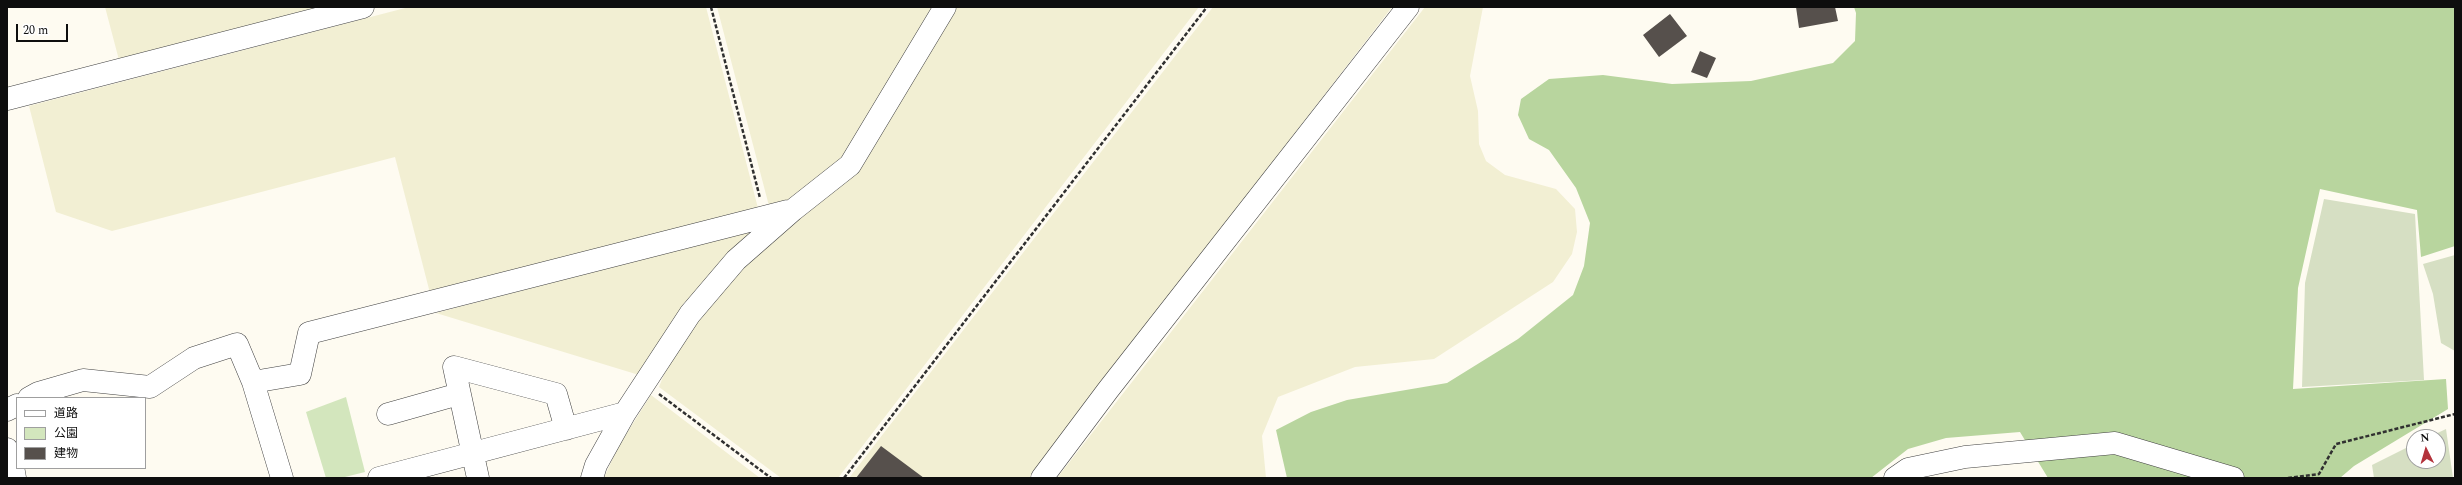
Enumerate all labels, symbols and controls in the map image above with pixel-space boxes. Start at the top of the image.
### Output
scale bar [18,16,70,42]
text: 20 m [23,21,48,40]
legend [16,397,146,469]
text: 道路 [54,404,78,423]
text: 公園 [54,424,78,443]
north arrow [2406,429,2446,469]
text: N [2420,429,2430,446]
text: 建物 [54,444,78,463]

